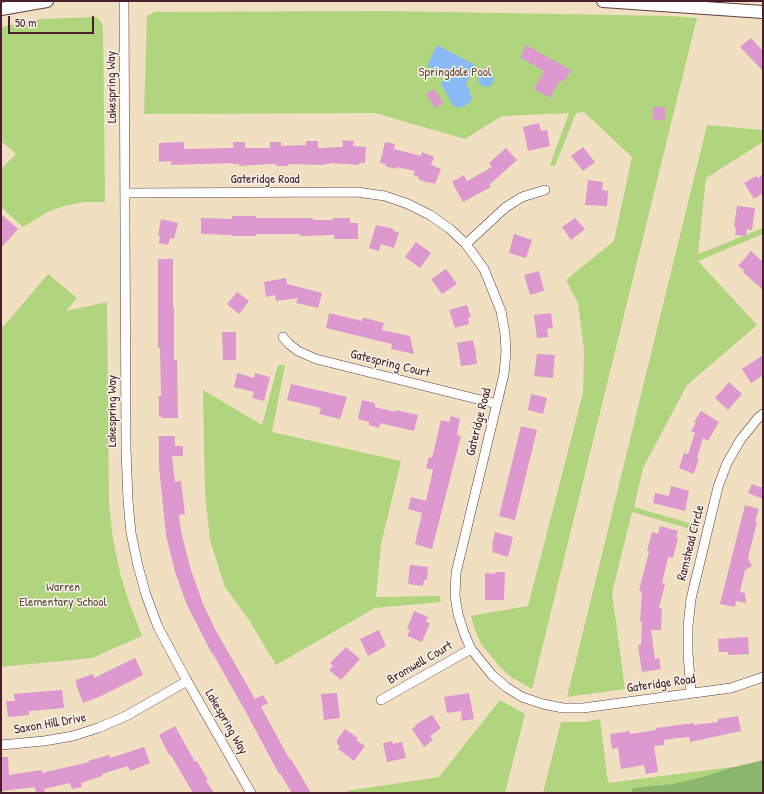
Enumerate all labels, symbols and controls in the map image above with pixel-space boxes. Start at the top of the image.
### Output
scale bar [10,8,96,34]
text: 50 m [15,14,36,31]
street label: Lakespring Way [104,51,120,123]
park label: Springdale Pool [418,65,492,81]
street label: Gateridge Road [230,172,300,188]
street label: Gatespring Court [349,347,431,381]
street label: Lakespring Way [105,375,121,447]
street label: Gateridge Road [463,387,495,457]
street label: Ramshead Circle [674,504,708,582]
park label: Warren Elementary School [19,580,107,611]
street label: Bromwell Court [385,638,455,688]
street label: Gateridge Road [626,671,696,697]
street label: Lakespring Way [201,687,251,757]
street label: Saxon Hill Drive [13,710,87,738]

